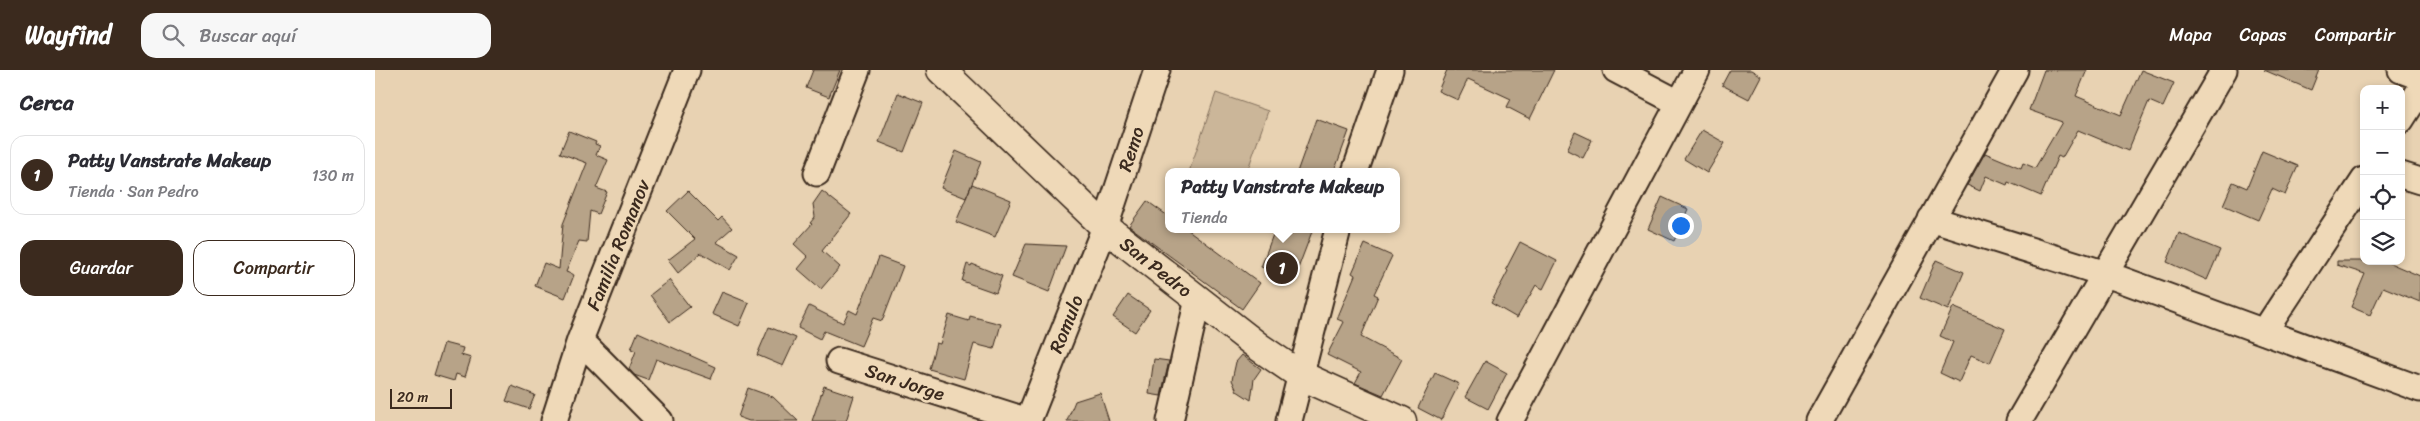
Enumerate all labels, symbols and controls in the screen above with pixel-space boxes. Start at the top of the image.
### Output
search box [141,13,491,58]
text: Wayfind [25,14,111,56]
text: Buscar aquí [199,19,296,52]
text: Mapa [2169,19,2212,51]
text: Capas [2240,19,2287,51]
text: Compartir [2315,19,2395,51]
icon: search [159,21,187,49]
text: Cerca [20,84,74,122]
map controls [2360,85,2405,265]
button: + [2360,85,2405,130]
street label: Remo [1108,122,1154,176]
button: − [2360,130,2405,175]
text: Patty Vanstrate Makeup [68,144,271,177]
text: 1 [34,161,40,190]
text: 130 m [312,161,354,190]
popup [1165,168,1400,233]
text: Patty Vanstrate Makeup [1181,170,1384,203]
street label: Familia Romanov [577,173,660,316]
button: locate [2360,175,2405,220]
text: Tienda · San Pedro [68,177,199,206]
text: Tienda [1181,203,1228,232]
your location [1668,213,1694,239]
button: layers [2360,220,2405,265]
street label: San Pedro [1112,228,1200,306]
button: Guardar [20,240,183,296]
button: Compartir [193,240,355,296]
pin: 1 [1266,249,1298,287]
street label: Romulo [1039,290,1093,358]
street label: San Jorge [861,354,949,410]
text: 20 m [397,385,428,410]
scale bar [390,386,453,409]

